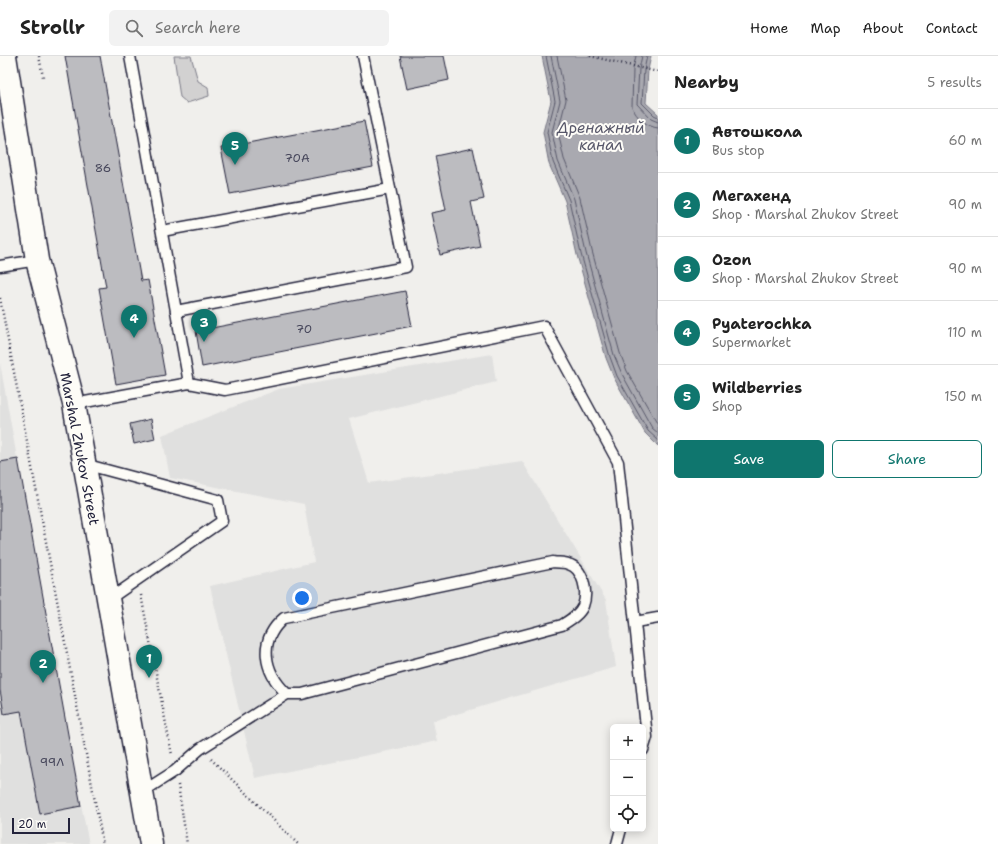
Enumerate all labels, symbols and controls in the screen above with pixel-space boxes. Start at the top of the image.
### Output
search box [109,10,389,46]
text: Strollr [20,15,85,40]
icon: search [123,17,145,39]
text: Search here [155,18,241,38]
text: Home [750,19,789,37]
text: Map [811,19,841,37]
text: About [863,19,904,37]
text: Contact [926,19,978,37]
text: Nearby [674,71,739,93]
text: 5 results [927,74,982,91]
water label: Дренажный канал [556,118,645,155]
text: Автошкола [712,122,802,142]
pin: 5 [222,132,248,165]
text: 1 [684,132,690,149]
text: 60 m [949,132,982,149]
text: Bus stop [712,142,764,159]
house number: 70А [284,150,310,166]
house number: 86 [95,160,111,176]
text: Мегахенд [712,186,791,206]
text: 2 [682,196,692,213]
text: 90 m [948,196,982,213]
text: Shop · Marshal Zhukov Street [712,206,899,223]
text: Ozon [712,250,752,270]
text: 3 [682,260,692,277]
text: 90 m [948,260,982,277]
text: Shop · Marshal Zhukov Street [712,270,899,287]
pin: 4 [121,305,147,338]
pin: 3 [191,309,217,342]
text: Pyaterochka [712,314,812,334]
house number: 70 [296,321,312,337]
text: 4 [682,324,692,341]
text: 110 m [947,324,982,341]
text: Supermarket [712,334,791,351]
street label: Marshal Zhukov Street [56,371,104,527]
text: Wildberries [712,378,802,398]
text: 5 [683,388,691,405]
text: 150 m [944,388,982,405]
text: Shop [712,398,742,415]
button: Save [674,440,824,478]
button: Share [832,440,982,478]
your location [292,588,312,608]
pin: 1 [136,645,162,678]
pin: 2 [30,650,56,683]
map controls [610,724,646,832]
button: + [610,724,646,760]
house number: 99Л [40,754,64,770]
button: − [610,760,646,796]
button: locate [610,796,646,832]
scale bar [12,816,70,835]
text: 20 m [18,817,46,832]

